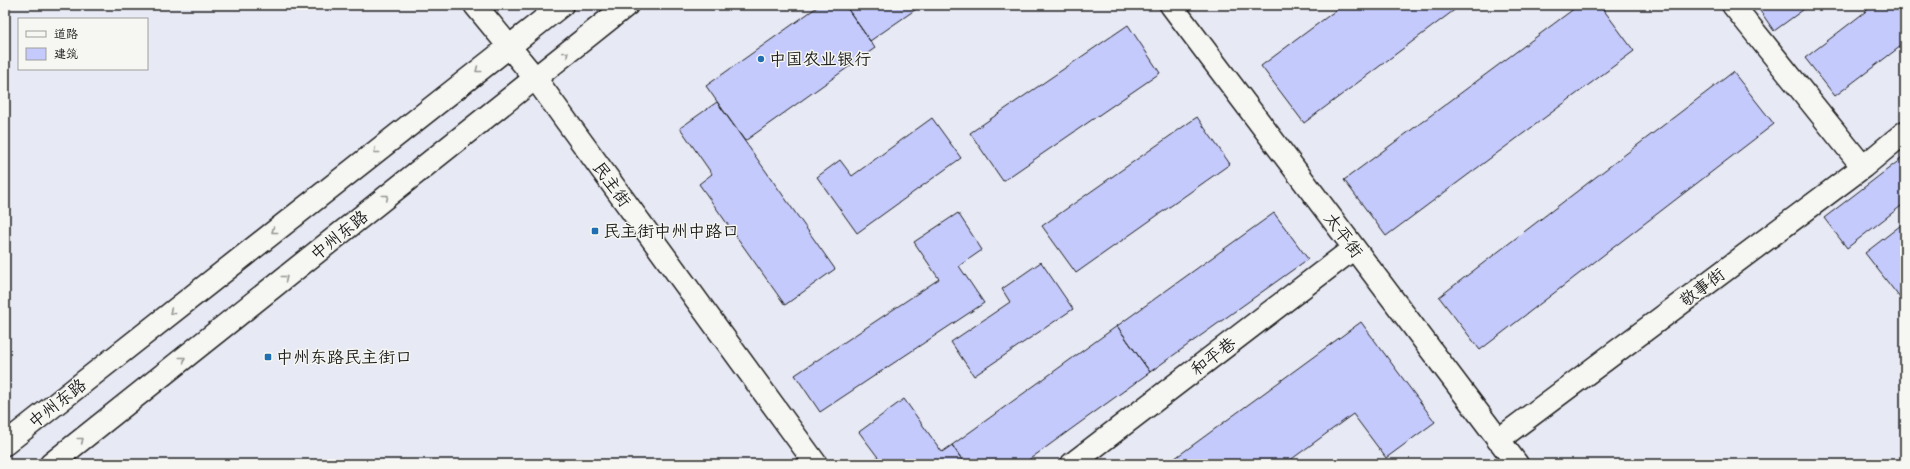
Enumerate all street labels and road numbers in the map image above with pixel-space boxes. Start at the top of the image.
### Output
street label: 民主街 [586,157,636,213]
street label: 中州东路 [306,205,374,267]
street label: 太平街 [1317,208,1368,264]
street label: 敬事街 [1675,263,1731,314]
street label: 和平巷 [1186,331,1243,383]
street label: 中州东路 [23,373,92,435]

